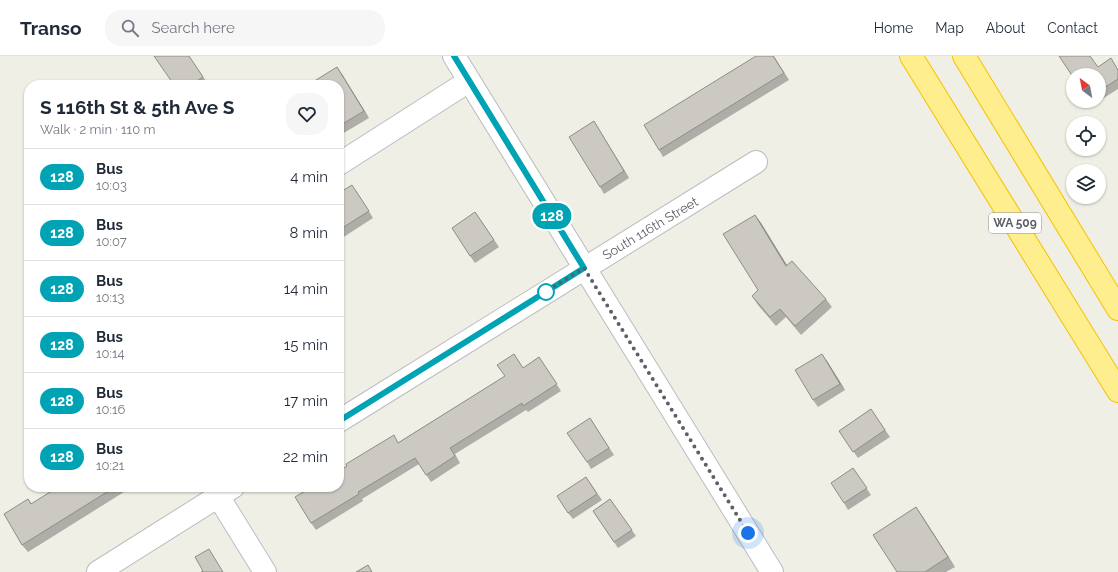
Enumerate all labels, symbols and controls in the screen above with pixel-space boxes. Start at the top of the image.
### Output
search box [105,10,385,46]
text: Transo [20,17,81,39]
icon: search [119,17,141,39]
text: Search here [151,19,235,37]
text: Home [874,20,913,36]
text: Map [935,20,964,36]
text: About [986,20,1025,36]
text: Contact [1047,20,1098,36]
north arrow [1066,68,1106,108]
map controls [1066,68,1106,204]
button: heart [286,93,328,135]
text: S 116th St & 5th Ave S [40,96,234,118]
button: locate [1066,116,1106,156]
text: Walk · 2 min · 110 m [40,122,155,137]
text: Bus [96,160,123,178]
button: layers [1066,164,1106,204]
text: 4 min [290,168,328,186]
text: 128 [50,169,74,185]
text: 10:03 [96,178,127,193]
street label: South 116th Street [600,194,701,263]
line badge: 128 [529,203,575,229]
text: 128 [540,208,564,224]
road number: WA 509 [989,213,1041,233]
text: Bus [96,216,123,234]
text: 8 min [289,224,328,242]
text: 128 [50,225,74,241]
text: 10:07 [96,234,127,249]
text: Bus [96,272,123,290]
text: 14 min [284,280,328,298]
text: 128 [50,281,74,297]
unlabelled marker [537,283,555,301]
text: 10:13 [96,290,124,305]
text: Bus [96,328,123,346]
text: 15 min [284,336,328,354]
text: 128 [50,337,74,353]
text: 10:14 [96,346,125,361]
text: Bus [96,384,123,402]
text: 17 min [284,392,328,410]
text: 128 [50,393,74,409]
text: 10:16 [96,402,125,417]
text: Bus [96,440,123,458]
text: 22 min [283,448,328,466]
text: 128 [50,449,74,465]
text: 10:21 [96,458,124,473]
your location [738,523,758,543]

